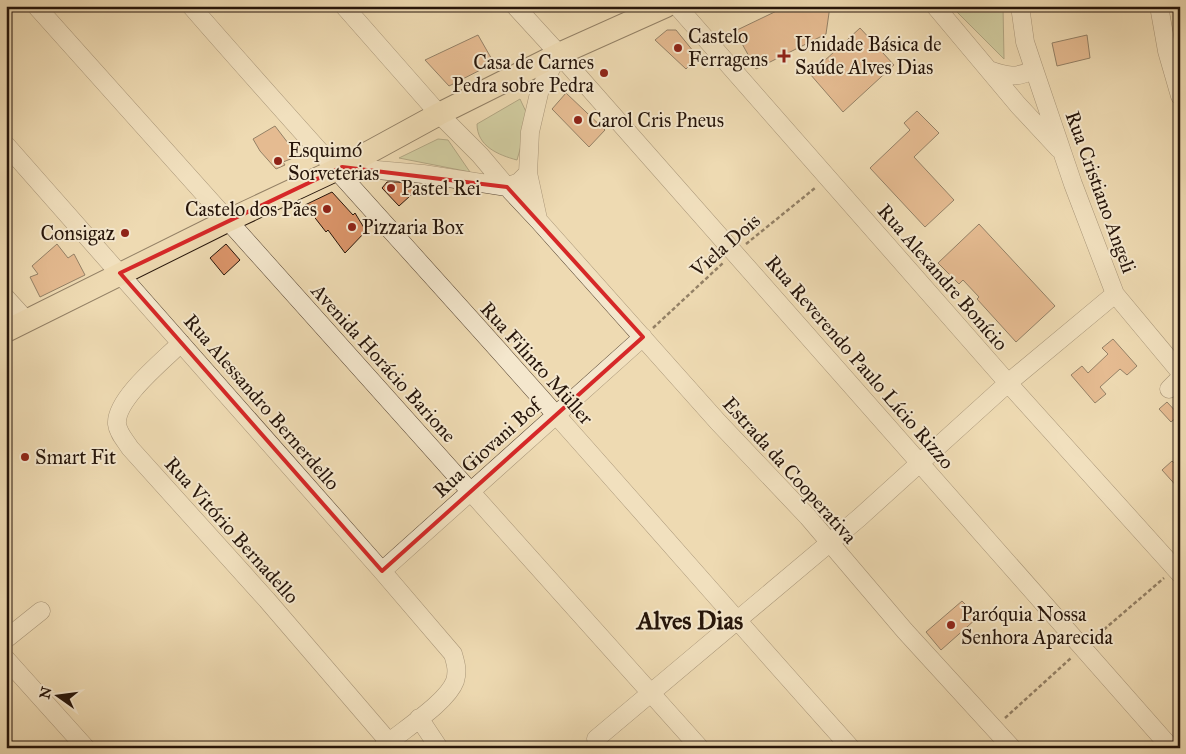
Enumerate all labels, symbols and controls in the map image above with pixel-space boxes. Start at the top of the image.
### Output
place label: Castelo Ferragens [688,24,768,72]
place label: Unidade Básica de Saúde Alves Dias [795,32,942,79]
marker: Castelo Ferragens [672,42,684,54]
marker: Unidade Básica de Saúde Alves Dias [777,49,791,63]
place label: Casa de Carnes Pedra sobre Pedra [452,50,595,97]
marker: Casa de Carnes Pedra sobre Pedra [598,67,610,79]
place label: Carol Cris Pneus [588,108,724,132]
street label: Rua Cristiano Angeli [1060,108,1142,277]
marker: Carol Cris Pneus [572,114,584,126]
place label: Esquimó Sorveterias [288,138,379,185]
marker: Esquimó Sorveterias [272,155,284,167]
place label: Pastel Rei [401,176,481,200]
marker: Pastel Rei [385,182,397,194]
place label: Castelo dos Pães [185,197,317,221]
street label: Rua Alexandre Bonício [873,199,1013,355]
marker: Castelo dos Pães [321,203,333,215]
street label: Viela Dois [684,208,765,282]
place label: Pizzaria Box [362,215,464,239]
place label: Consigaz [40,221,115,246]
marker: Pizzaria Box [346,221,358,233]
marker: Consigaz [119,227,131,239]
street label: Rua Reverendo Paulo Lício Rizzo [761,250,959,474]
street label: Avenida Horácio Barione [306,278,461,447]
street label: Rua Filinto Müller [476,297,599,430]
street label: Rua Alessandro Bernerdello [179,309,345,495]
street label: Rua Giovani Bof [428,391,548,502]
street label: Estrada da Cooperativa [718,392,863,549]
place label: Smart Fit [35,445,116,469]
marker: Smart Fit [19,451,31,463]
street label: Rua Vitório Bernadello [160,452,304,608]
place label: Paróquia Nossa Senhora Aparecida [961,602,1114,649]
district label: Alves Dias [635,605,743,636]
marker: Paróquia Nossa Senhora Aparecida [945,619,957,631]
north arrow [32,672,82,722]
text: N [36,685,56,701]

